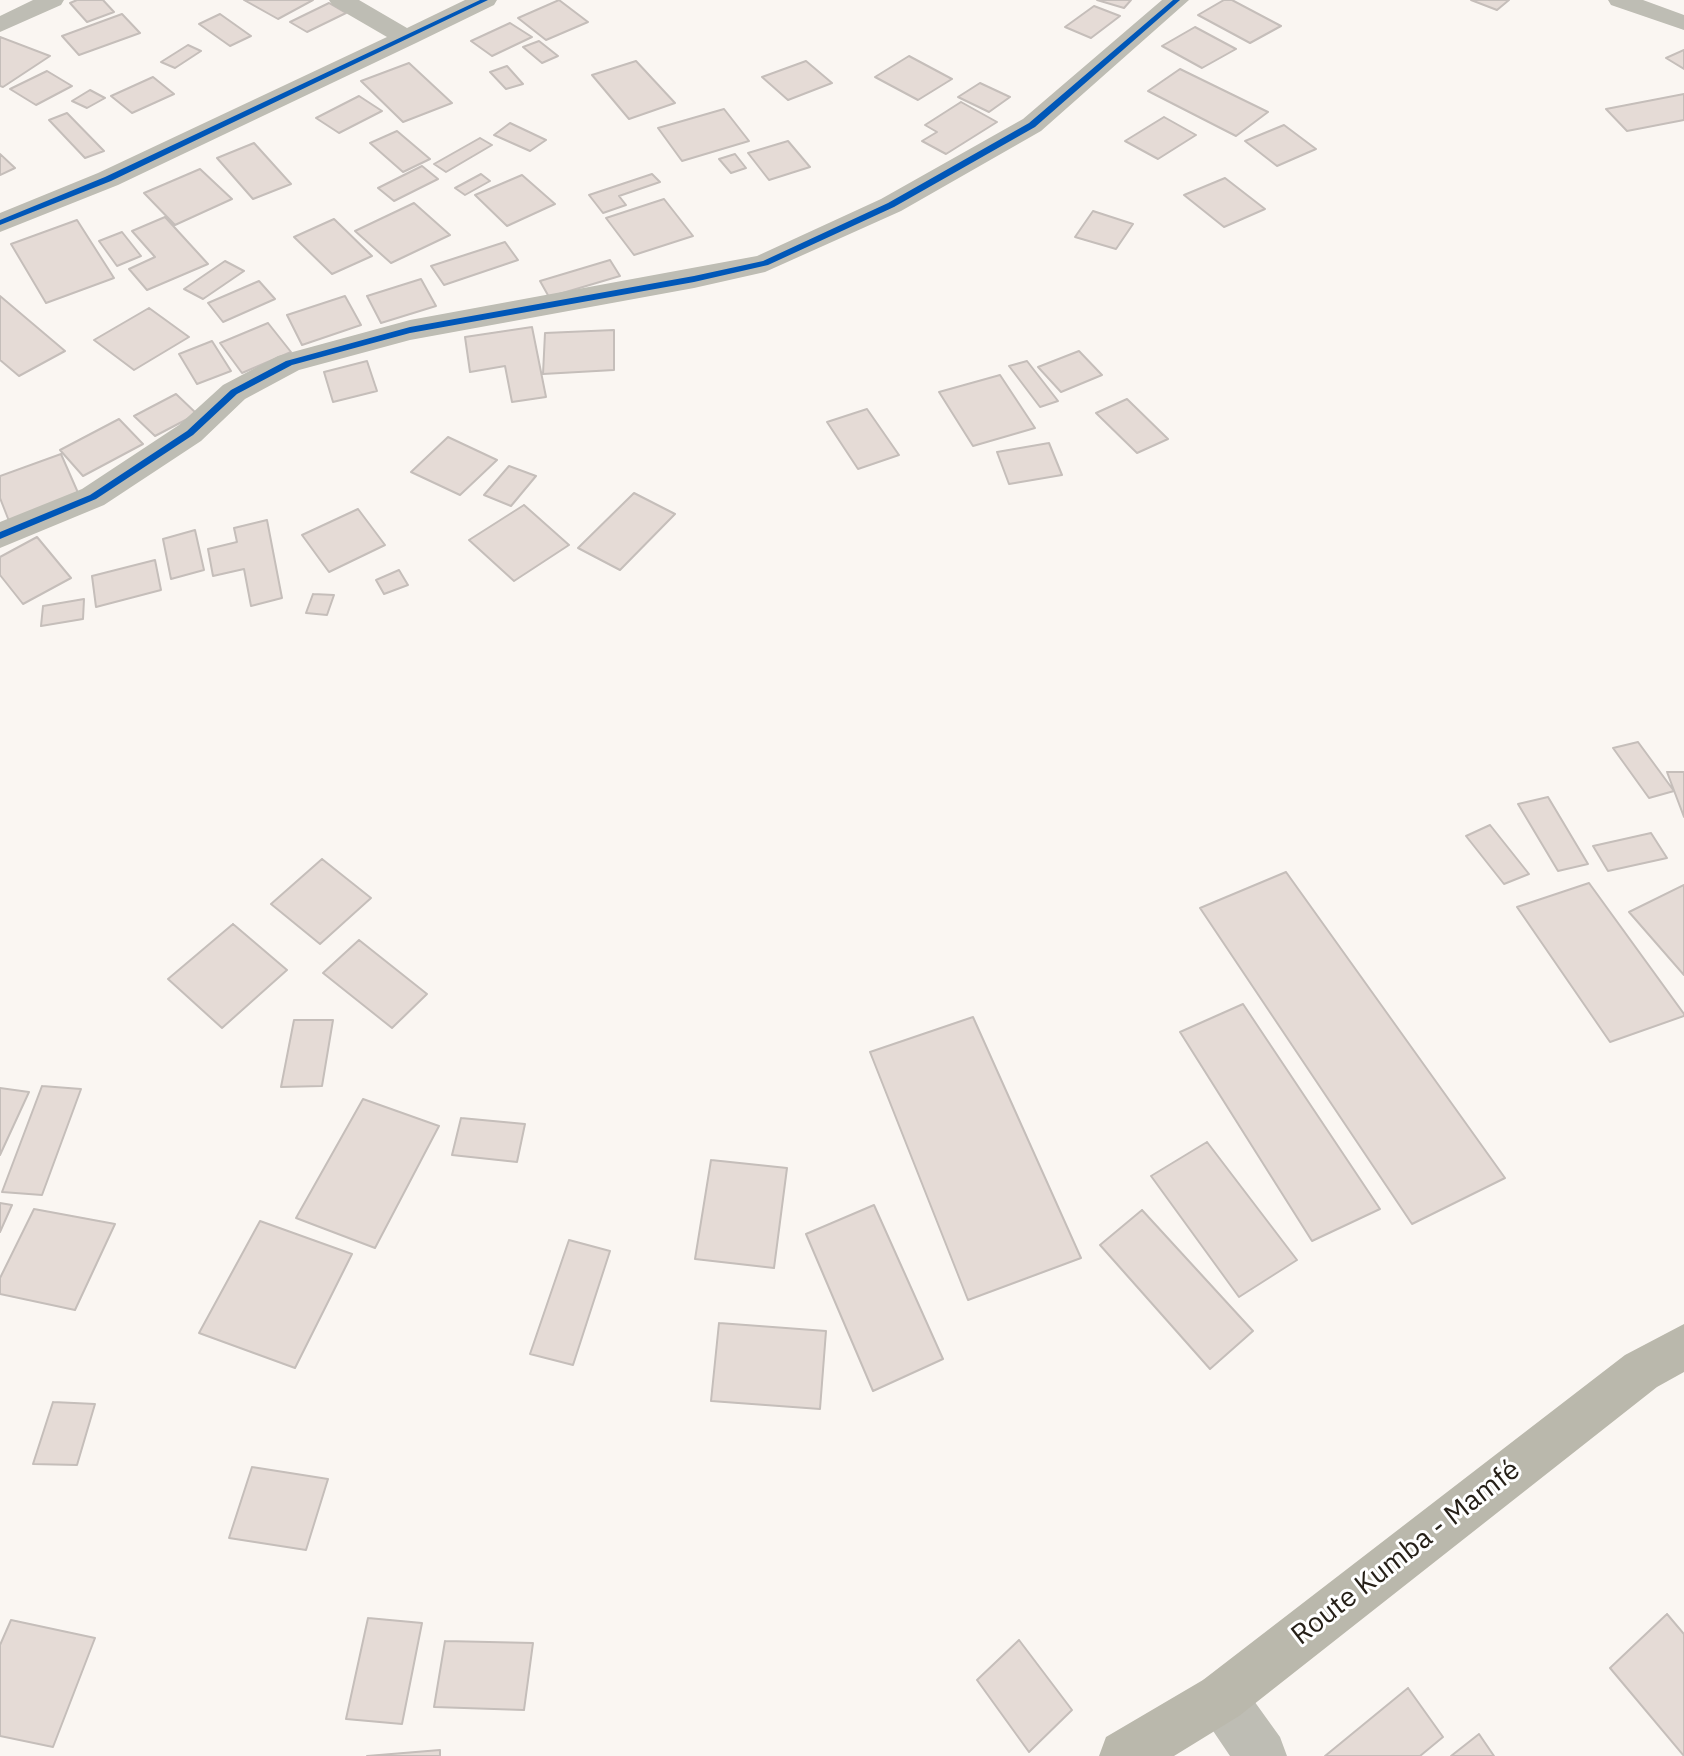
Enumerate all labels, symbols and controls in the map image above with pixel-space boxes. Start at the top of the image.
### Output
street label: Route Kumba - Mamfé [1285,1453,1527,1653]

